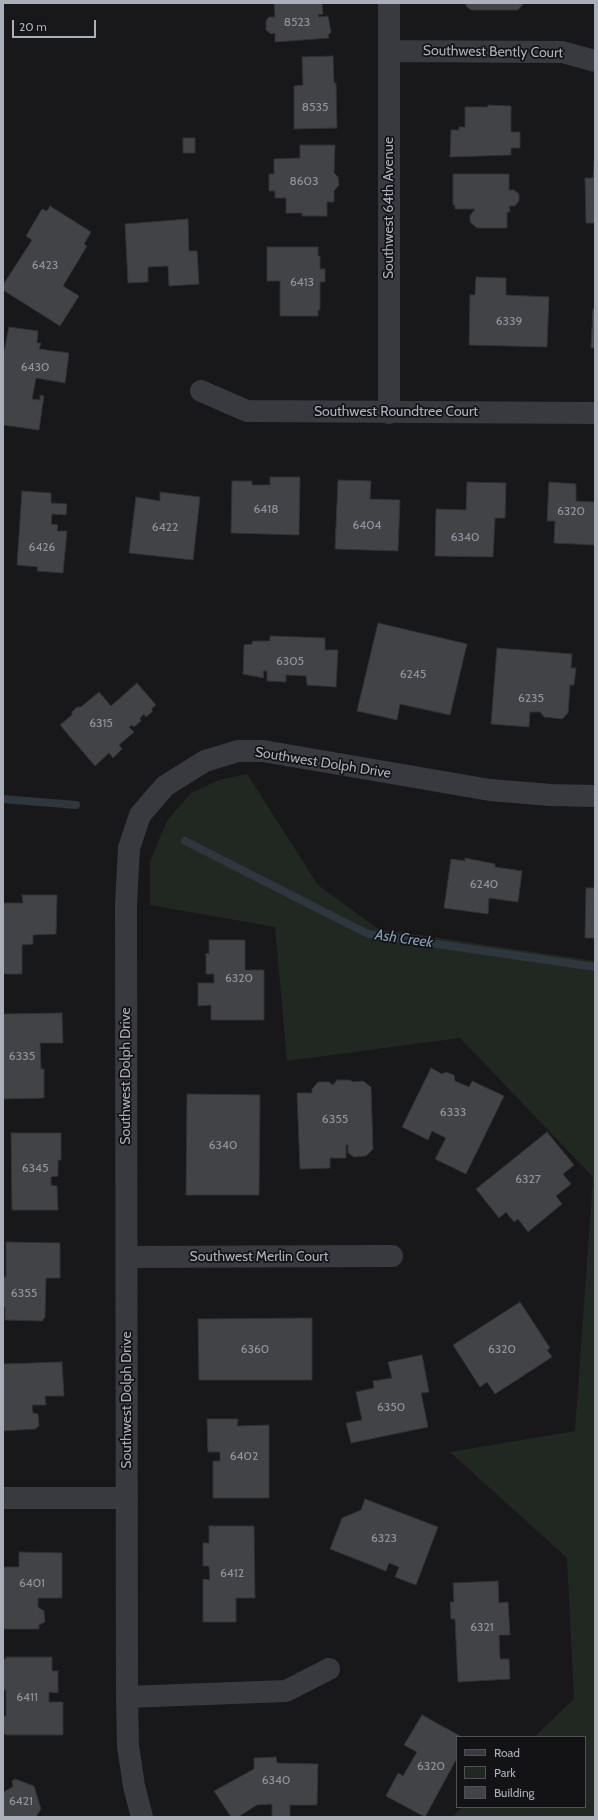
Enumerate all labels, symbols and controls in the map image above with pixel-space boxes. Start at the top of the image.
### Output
scale bar [14,12,98,38]
house number: 8523 [284,15,310,29]
text: 20 m [19,19,47,34]
street label: Southwest Bently Court [423,42,563,62]
house number: 8535 [302,100,328,114]
street label: Southwest 64th Avenue [381,137,397,279]
house number: 8603 [290,174,318,188]
house number: 6423 [32,258,58,272]
house number: 6413 [290,275,314,289]
house number: 6339 [496,314,522,328]
house number: 6430 [21,360,49,374]
street label: Southwest Roundtree Court [314,404,478,420]
house number: 6418 [254,502,278,516]
house number: 6320 [557,504,585,518]
house number: 6404 [352,518,382,532]
house number: 6422 [152,520,178,534]
house number: 6340 [451,530,479,544]
house number: 6426 [29,540,55,554]
house number: 6305 [276,654,304,668]
house number: 6245 [400,667,426,681]
house number: 6235 [518,691,544,705]
house number: 6315 [89,716,113,730]
street label: Southwest Dolph Drive [254,744,392,782]
house number: 6240 [470,877,498,891]
water label: Ash Creek [374,926,434,952]
house number: 6320 [225,971,253,985]
street label: Southwest Dolph Drive [118,1007,134,1145]
house number: 6335 [9,1049,35,1063]
house number: 6333 [440,1105,466,1119]
house number: 6355 [322,1112,348,1126]
house number: 6340 [209,1138,237,1152]
house number: 6345 [22,1161,48,1175]
house number: 6327 [515,1172,541,1186]
street label: Southwest Merlin Court [190,1249,328,1265]
house number: 6355 [11,1286,37,1300]
street label: Southwest Dolph Drive [119,1331,135,1469]
house number: 6360 [241,1342,269,1356]
house number: 6320 [488,1342,516,1356]
house number: 6350 [377,1400,405,1414]
house number: 6402 [230,1449,258,1463]
house number: 6323 [371,1531,397,1545]
house number: 6412 [220,1566,244,1580]
house number: 6401 [19,1576,45,1590]
house number: 6321 [470,1620,494,1634]
house number: 6411 [16,1690,38,1704]
legend [456,1736,586,1808]
text: Road [494,1745,520,1760]
house number: 6320 [417,1759,445,1773]
text: Park [494,1765,516,1780]
house number: 6340 [262,1773,290,1787]
text: Building [494,1785,535,1800]
house number: 6421 [9,1794,33,1808]

